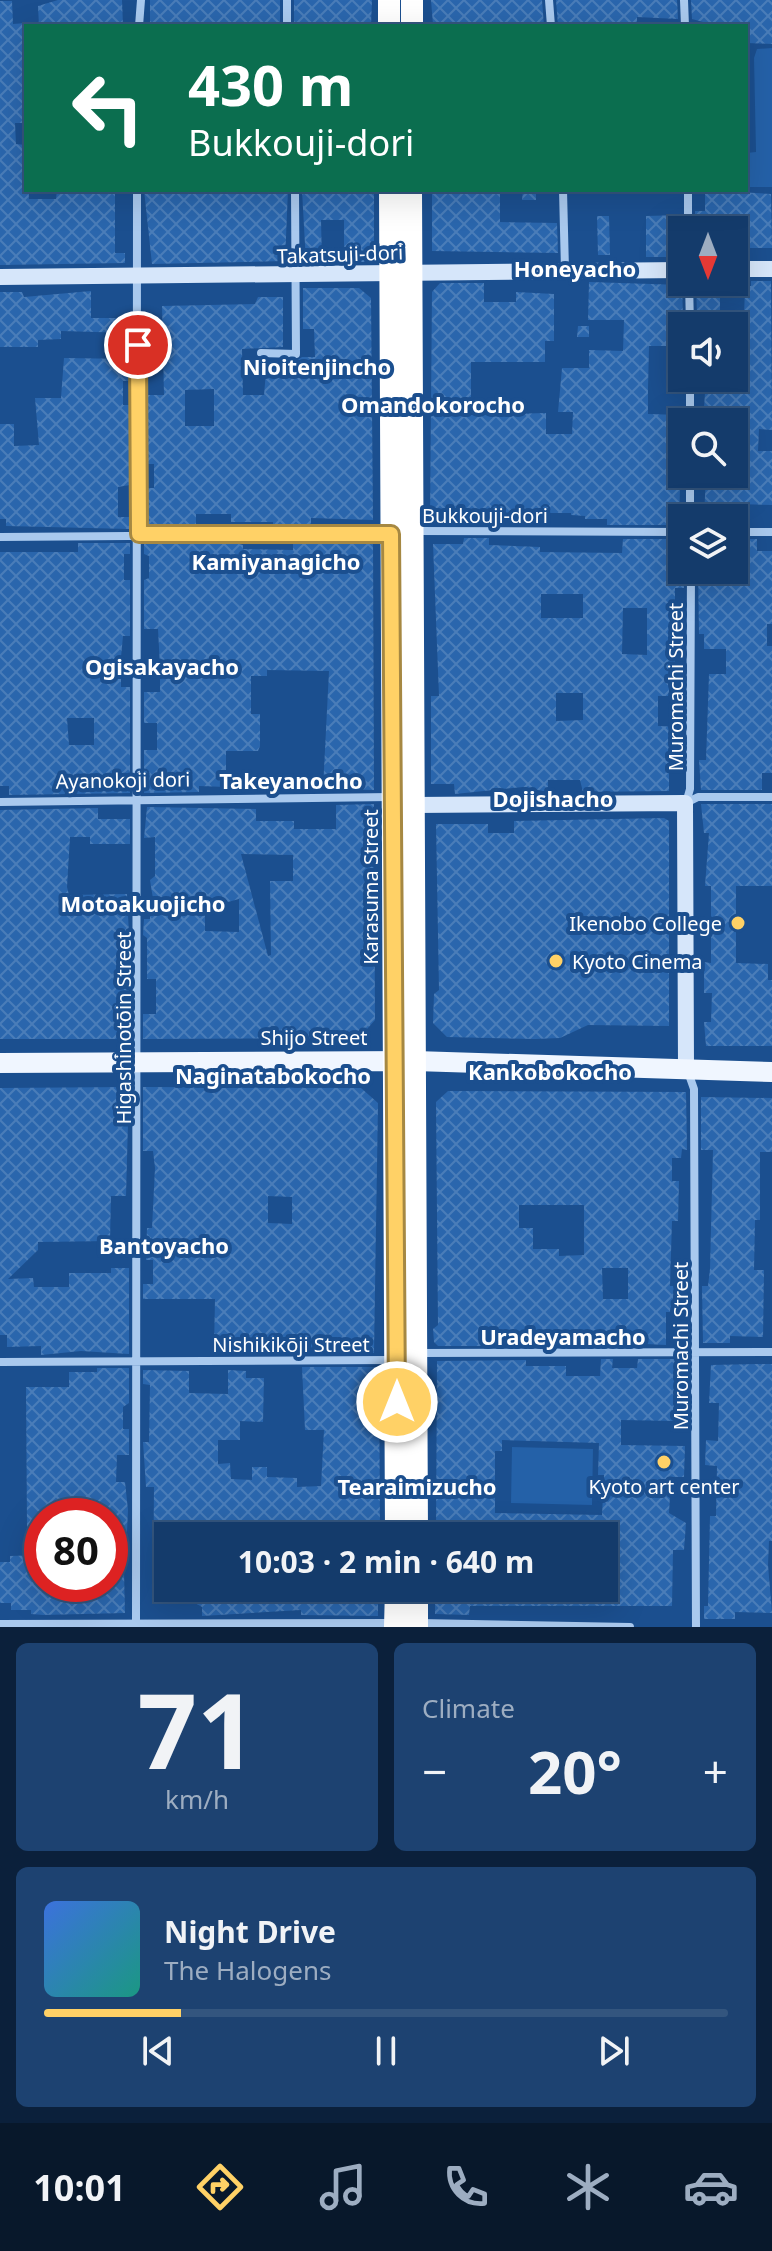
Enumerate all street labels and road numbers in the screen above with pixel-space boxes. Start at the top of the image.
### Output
street label: Takatsuji-dori [276,238,404,270]
street label: Bukkouji-dori [422,502,548,529]
street label: Muromachi Street [662,603,689,771]
street label: Ayanokoji dori [55,765,191,795]
street label: Karasuma Street [357,809,384,965]
street label: Higashinotōin Street [110,932,137,1124]
street label: Shijo Street [261,1024,367,1051]
street label: Muromachi Street [667,1262,694,1430]
street label: Nishikikōji Street [212,1331,370,1358]

